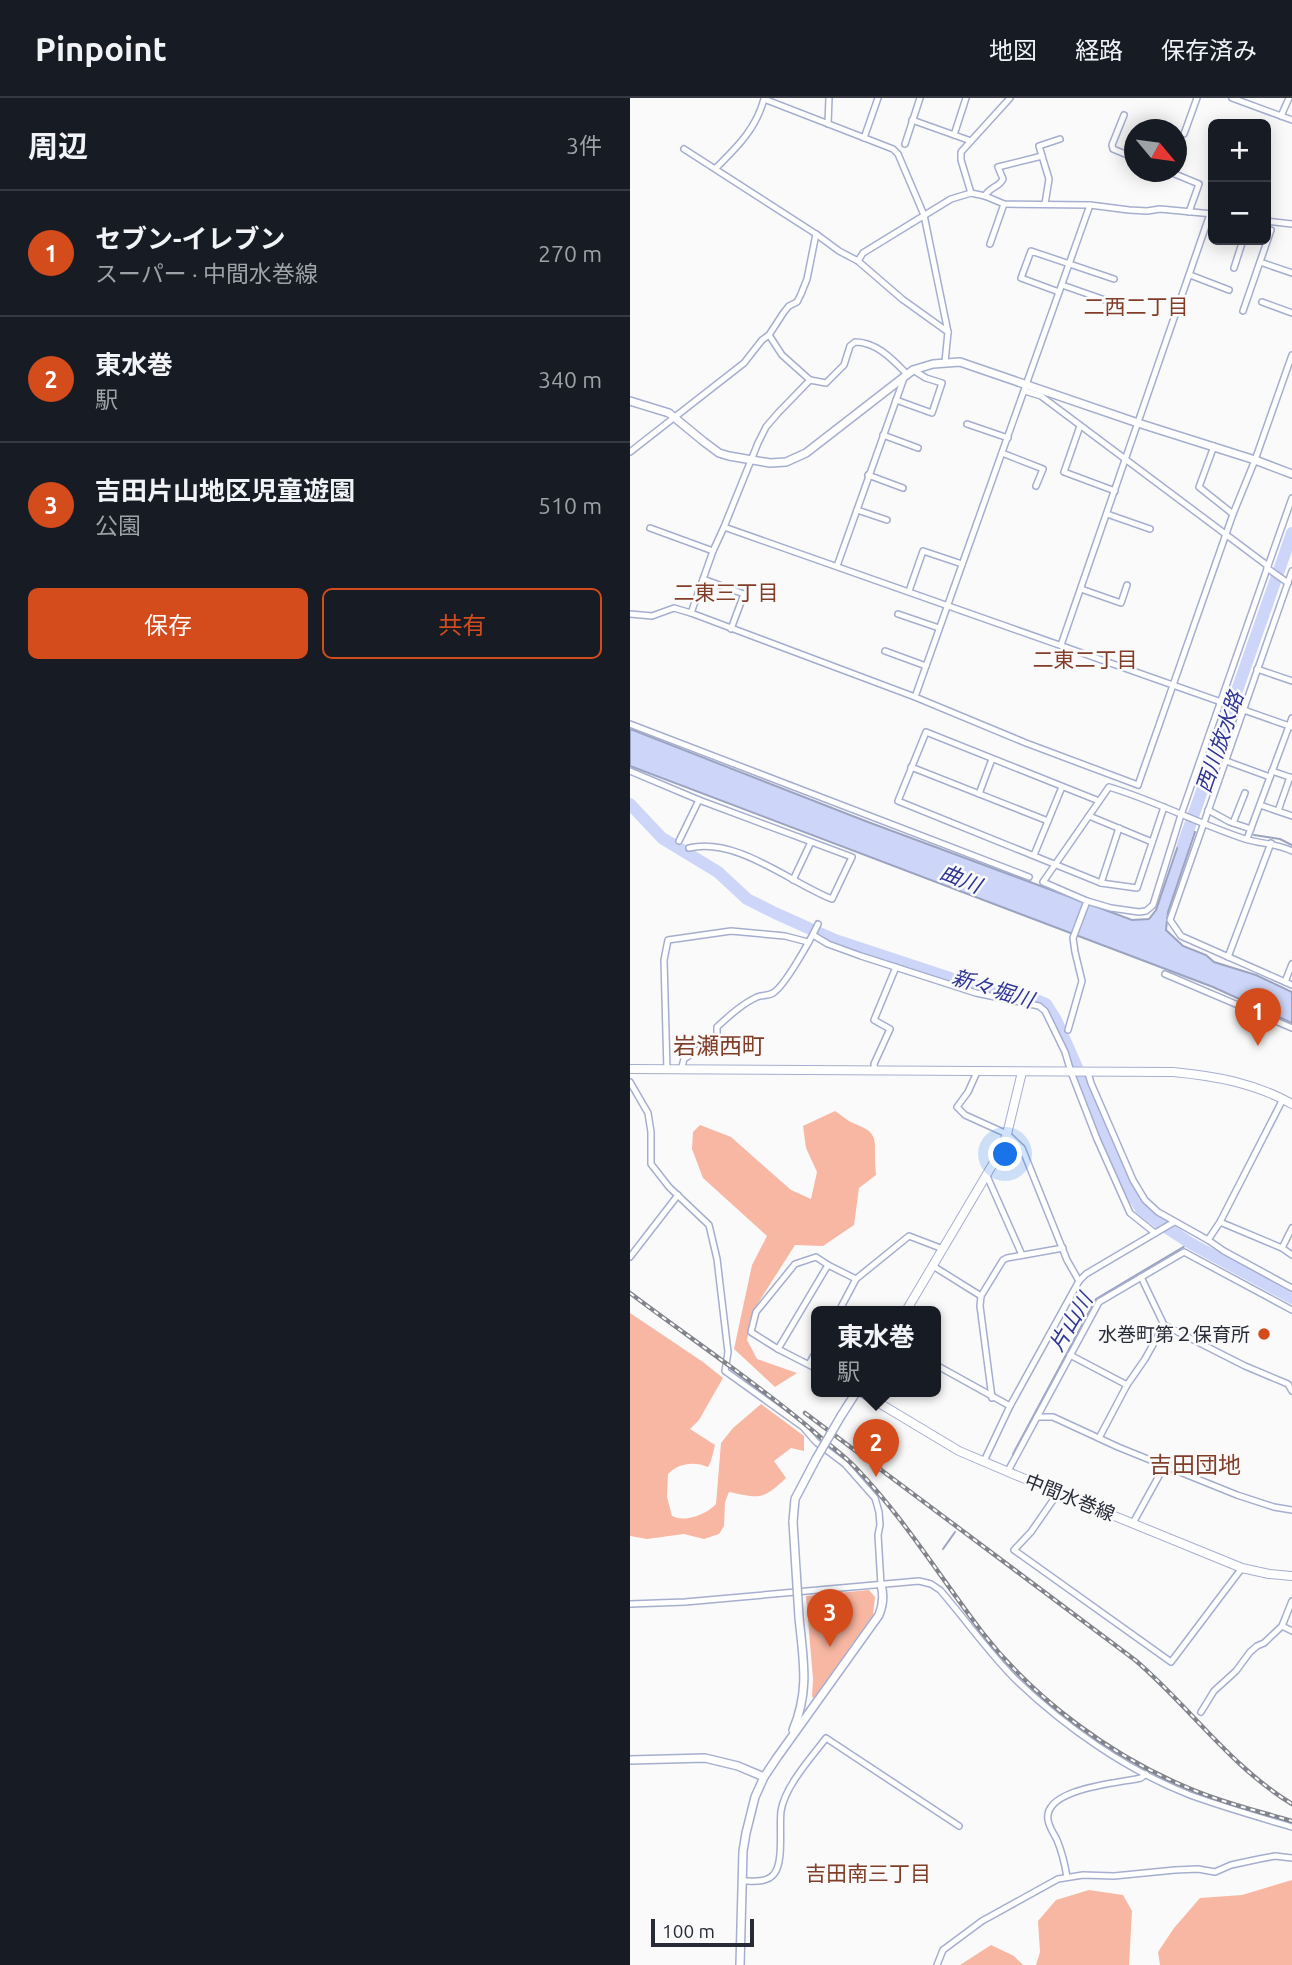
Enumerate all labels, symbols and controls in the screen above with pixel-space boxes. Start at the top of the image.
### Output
text: Pinpoint [35,30,167,67]
text: 地図 [989,37,1037,64]
text: 経路 [1075,37,1123,64]
text: 保存済み [1161,37,1257,64]
north arrow [1124,119,1187,182]
map controls [1208,119,1271,245]
button: + [1208,119,1271,182]
text: 周辺 [28,129,88,163]
text: 3件 [566,133,602,158]
button: − [1208,182,1271,245]
text: セブン-イレブン [95,224,286,253]
text: 1 [45,241,57,266]
text: 270 m [538,241,602,266]
text: スーパー · 中間水巻線 [95,261,318,286]
district label: 二西二丁目 [1084,294,1189,318]
text: 東水巻 [95,350,173,379]
text: 2 [45,367,57,392]
text: 340 m [538,367,602,392]
text: 駅 [95,387,118,412]
text: 吉田片山地区児童遊園 [95,476,355,505]
text: 3 [45,493,57,518]
text: 510 m [538,493,602,518]
text: 公園 [95,513,141,538]
district label: 二東三丁目 [674,580,779,604]
button: 保存 [28,588,308,659]
button: 共有 [322,588,602,659]
district label: 二東二丁目 [1033,647,1138,671]
water label: 西川放水路 [1191,687,1248,796]
water label: 曲川 [937,859,987,898]
water label: 新々堀川 [949,964,1039,1012]
pin: 1 [1235,988,1281,1046]
district label: 岩瀬西町 [673,1033,765,1058]
your location [988,1137,1022,1171]
water label: 片山川 [1043,1287,1098,1355]
popup [811,1306,941,1397]
text: 東水巻 [837,1322,915,1351]
place label: 水巻町第２保育所 [1098,1323,1250,1345]
marker: 水巻町第２保育所 [1256,1326,1272,1342]
text: 駅 [837,1359,860,1384]
pin: 2 [853,1419,899,1477]
district label: 吉田団地 [1149,1452,1241,1477]
street label: 中間水巻線 [1022,1469,1118,1525]
pin: 3 [807,1589,853,1647]
district label: 吉田南三丁目 [805,1861,931,1885]
scale bar [651,1916,754,1948]
text: 100 m [662,1920,715,1942]

